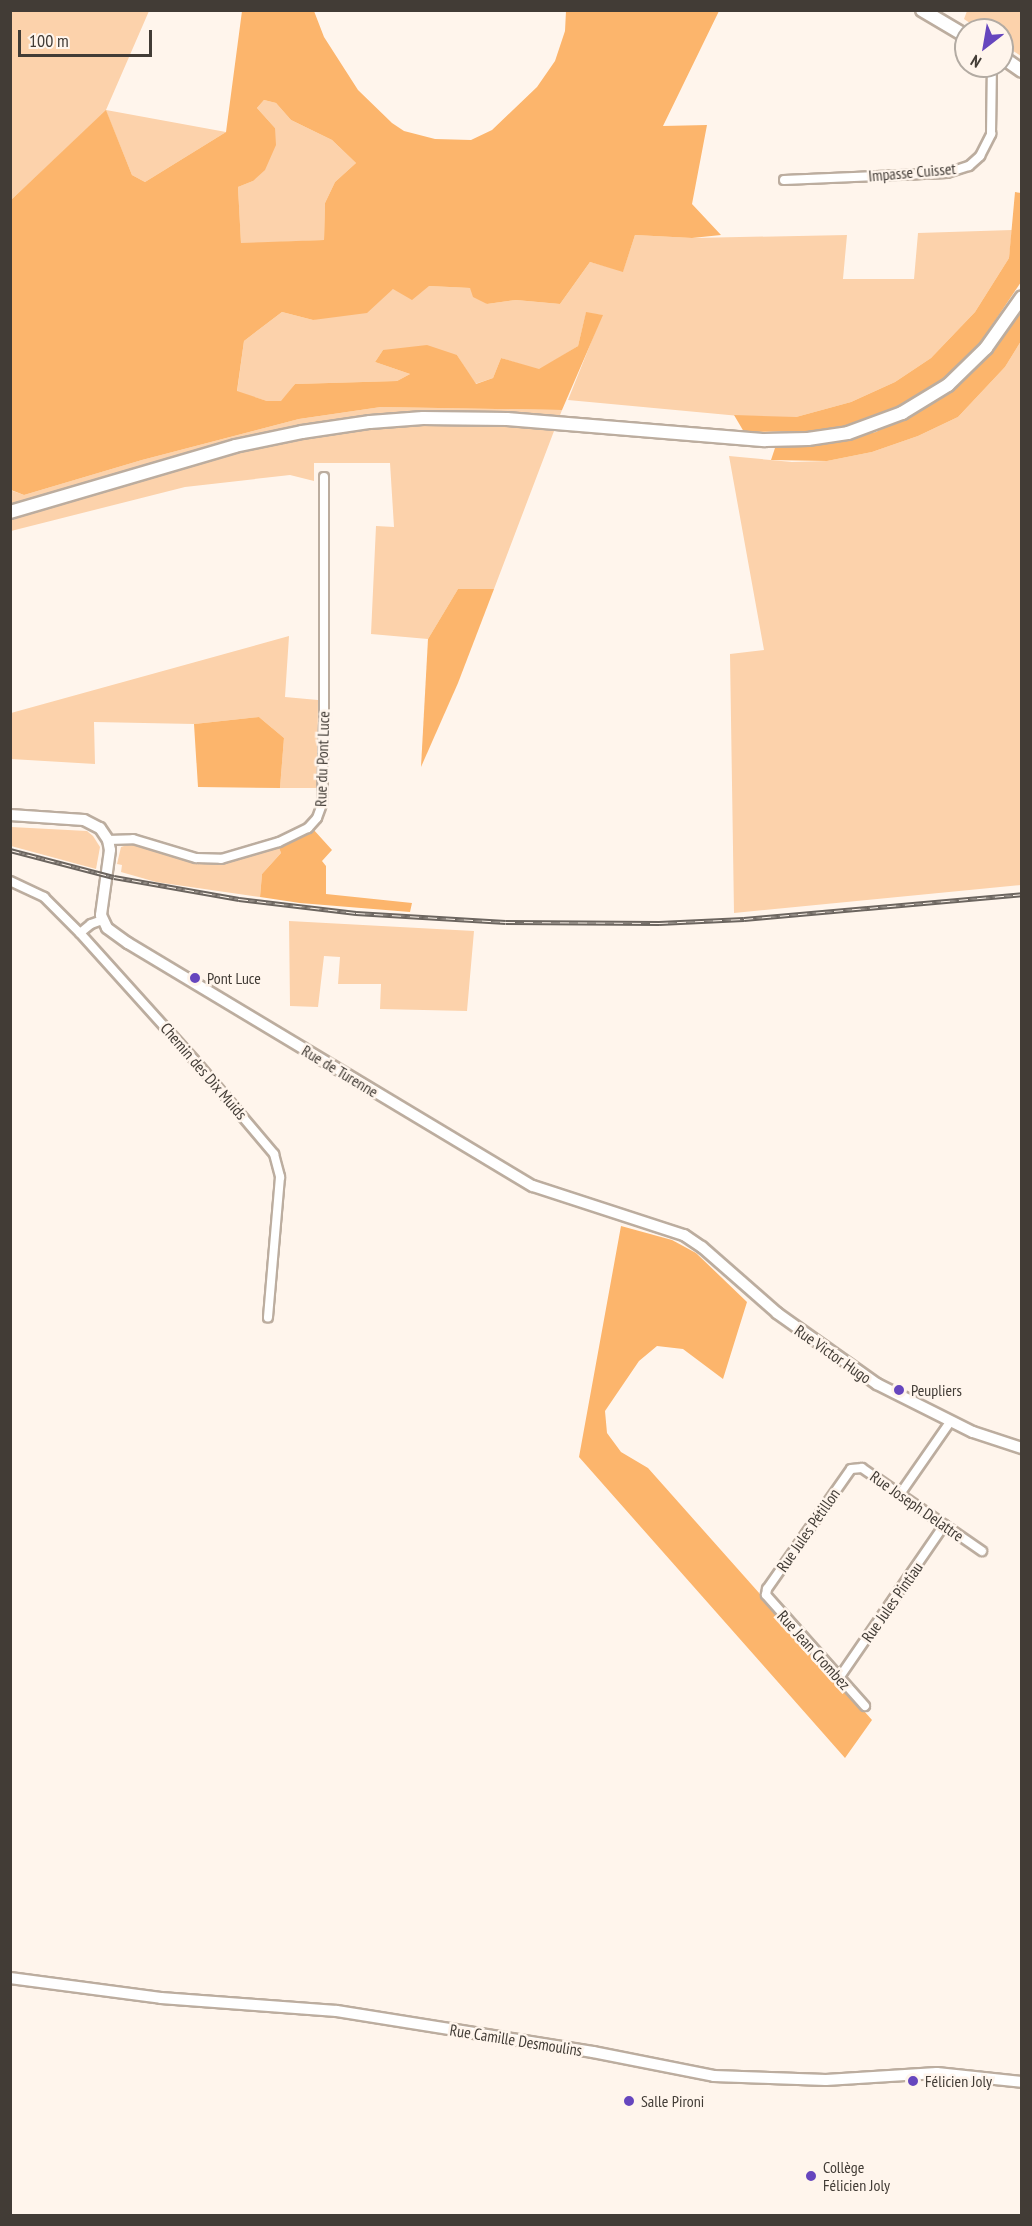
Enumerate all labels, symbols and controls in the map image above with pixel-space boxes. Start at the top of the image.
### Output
scale bar [21,18,154,56]
north arrow [954,18,1014,78]
text: 100 m [29,29,69,52]
text: N [967,51,985,73]
street label: Impasse Cuisset [867,159,957,185]
street label: Rue du Pont Luce [311,711,333,807]
place label: Pont Luce [207,968,261,988]
marker: Pont Luce [188,971,202,985]
street label: Chemin des Dix Muids [157,1019,251,1123]
street label: Rue de Turenne [298,1041,382,1101]
street label: Rue Victor Hugo [791,1320,875,1388]
place label: Peupliers [911,1380,962,1400]
marker: Peupliers [892,1383,906,1397]
street label: Rue Joseph Delattre [867,1467,967,1545]
street label: Rue Jules Pétillon [772,1485,844,1575]
street label: Rue Jules Pintiau [857,1558,927,1646]
street label: Rue Jean Crombez [773,1606,855,1694]
street label: Rue Camille Desmoulins [448,2020,584,2060]
place label: Félicien Joly [925,2071,992,2091]
marker: Félicien Joly [906,2074,920,2088]
place label: Salle Pironi [641,2091,704,2111]
marker: Salle Pironi [622,2094,636,2108]
place label: Collège Félicien Joly [823,2157,890,2195]
marker: Collège Félicien Joly [804,2169,818,2183]

